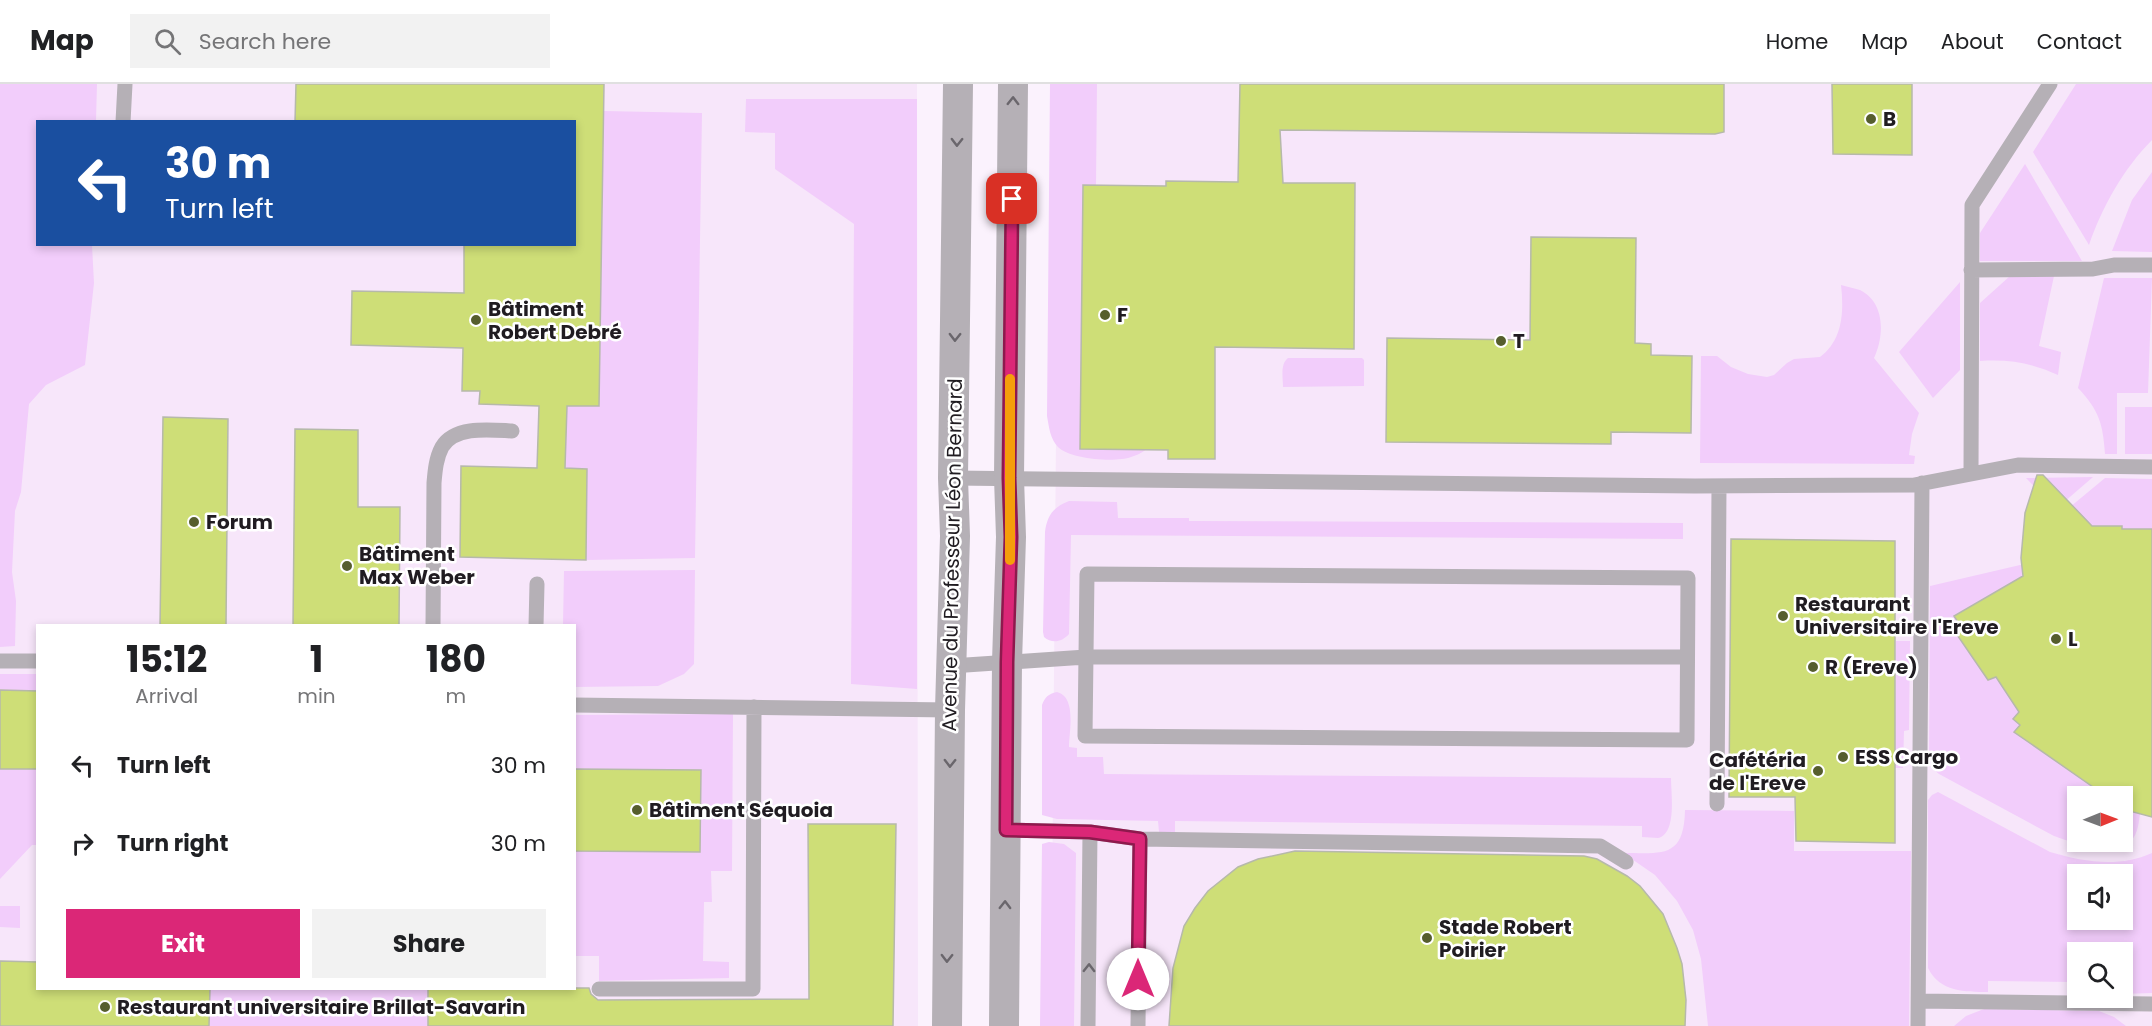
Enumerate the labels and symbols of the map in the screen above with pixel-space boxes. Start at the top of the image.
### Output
one-way arrow [1007,96,1019,105]
place label: B [1883,105,1896,133]
marker: B [1864,112,1878,126]
one-way arrow [951,138,963,147]
pin [986,173,1037,224]
place label: Bâtiment Robert Debré [488,295,622,346]
place label: F [1117,301,1128,329]
marker: F [1098,308,1112,322]
marker: Bâtiment Robert Debré [469,313,483,327]
place label: T [1513,327,1525,355]
one-way arrow [949,333,961,342]
marker: T [1494,334,1508,348]
street label: Avenue du Professeur Léon Bernard [935,378,969,732]
place label: Forum [206,508,273,536]
marker: Forum [187,515,201,529]
place label: Bâtiment Max Weber [359,540,475,591]
marker: Bâtiment Max Weber [340,559,354,573]
place label: Restaurant Universitaire l'Ereve [1795,590,1999,641]
marker: Restaurant Universitaire l'Ereve [1776,609,1790,623]
place label: L [2068,625,2078,653]
marker: L [2049,632,2063,646]
place label: R (Ereve) [1825,653,1918,681]
marker: R (Ereve) [1806,660,1820,674]
place label: ESS Cargo [1855,743,1959,771]
place label: Cafétéria de l'Ereve [1709,746,1806,797]
marker: ESS Cargo [1836,750,1850,764]
one-way arrow [944,759,956,768]
marker: Cafétéria de l'Ereve [1811,764,1825,778]
north arrow [2067,786,2133,852]
place label: Bâtiment Séquoia [649,796,833,824]
marker: Bâtiment Séquoia [630,803,644,817]
one-way arrow [999,900,1011,909]
place label: Stade Robert Poirier [1439,913,1572,964]
marker: Stade Robert Poirier [1420,931,1434,945]
position arrow [1106,947,1170,1011]
one-way arrow [941,954,954,963]
one-way arrow [1083,963,1095,972]
place label: Restaurant universitaire Brillat-Savarin [117,993,525,1021]
marker: Restaurant universitaire Brillat-Savarin [98,1000,112,1014]

